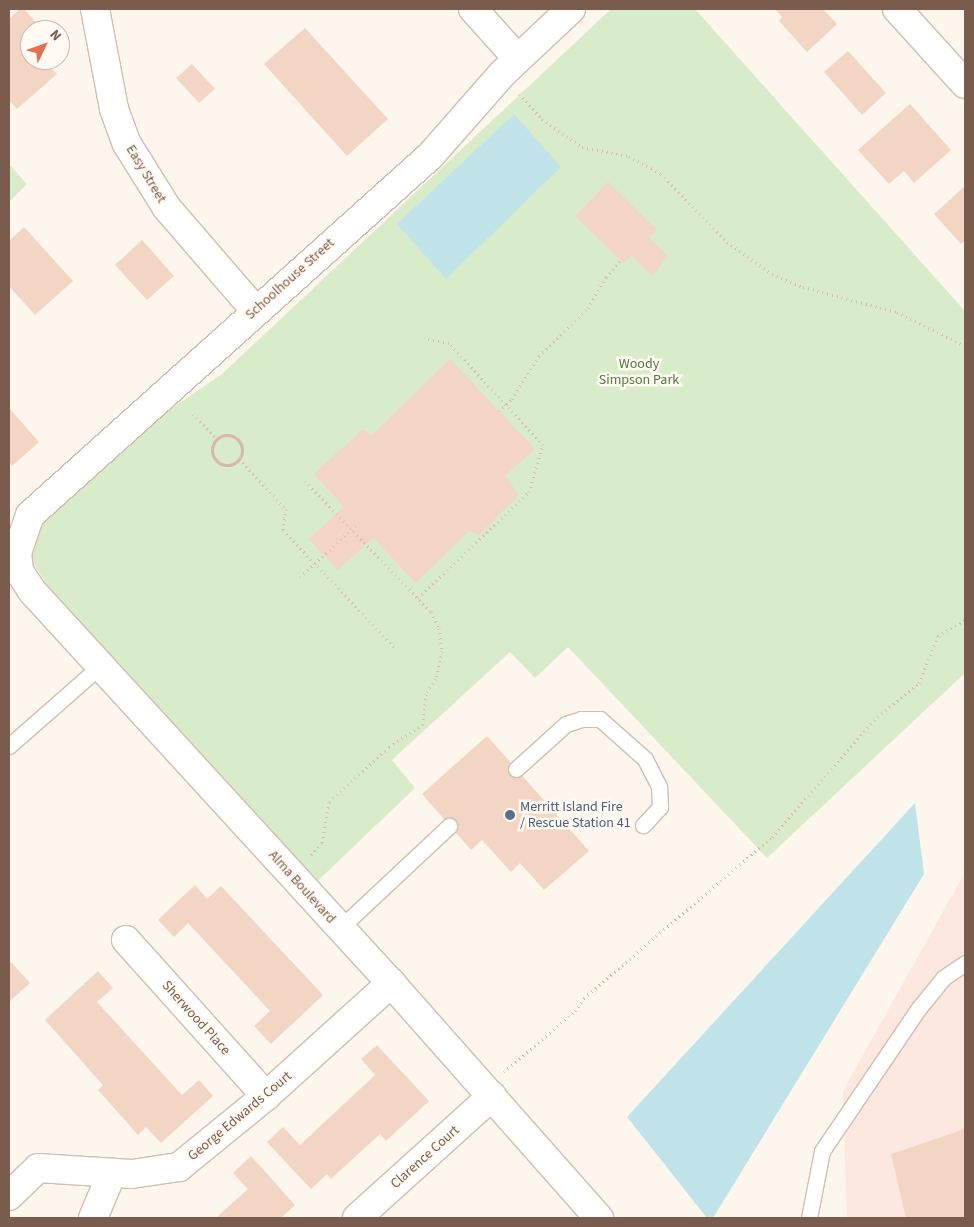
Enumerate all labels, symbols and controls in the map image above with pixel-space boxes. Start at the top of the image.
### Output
north arrow [20,20,70,70]
text: N [45,25,66,46]
street label: Easy Street [122,142,170,206]
street label: Schoolhouse Street [242,235,338,323]
park label: Woody Simpson Park [599,356,679,388]
place label: Merritt Island Fire / Rescue Station 41 [520,799,631,832]
marker: Merritt Island Fire / Rescue Station 41 [504,809,516,821]
street label: Alma Boulevard [265,847,339,927]
street label: Sherwood Place [158,977,234,1059]
street label: George Edwards Court [185,1068,295,1164]
street label: Clarence Court [387,1122,463,1192]

